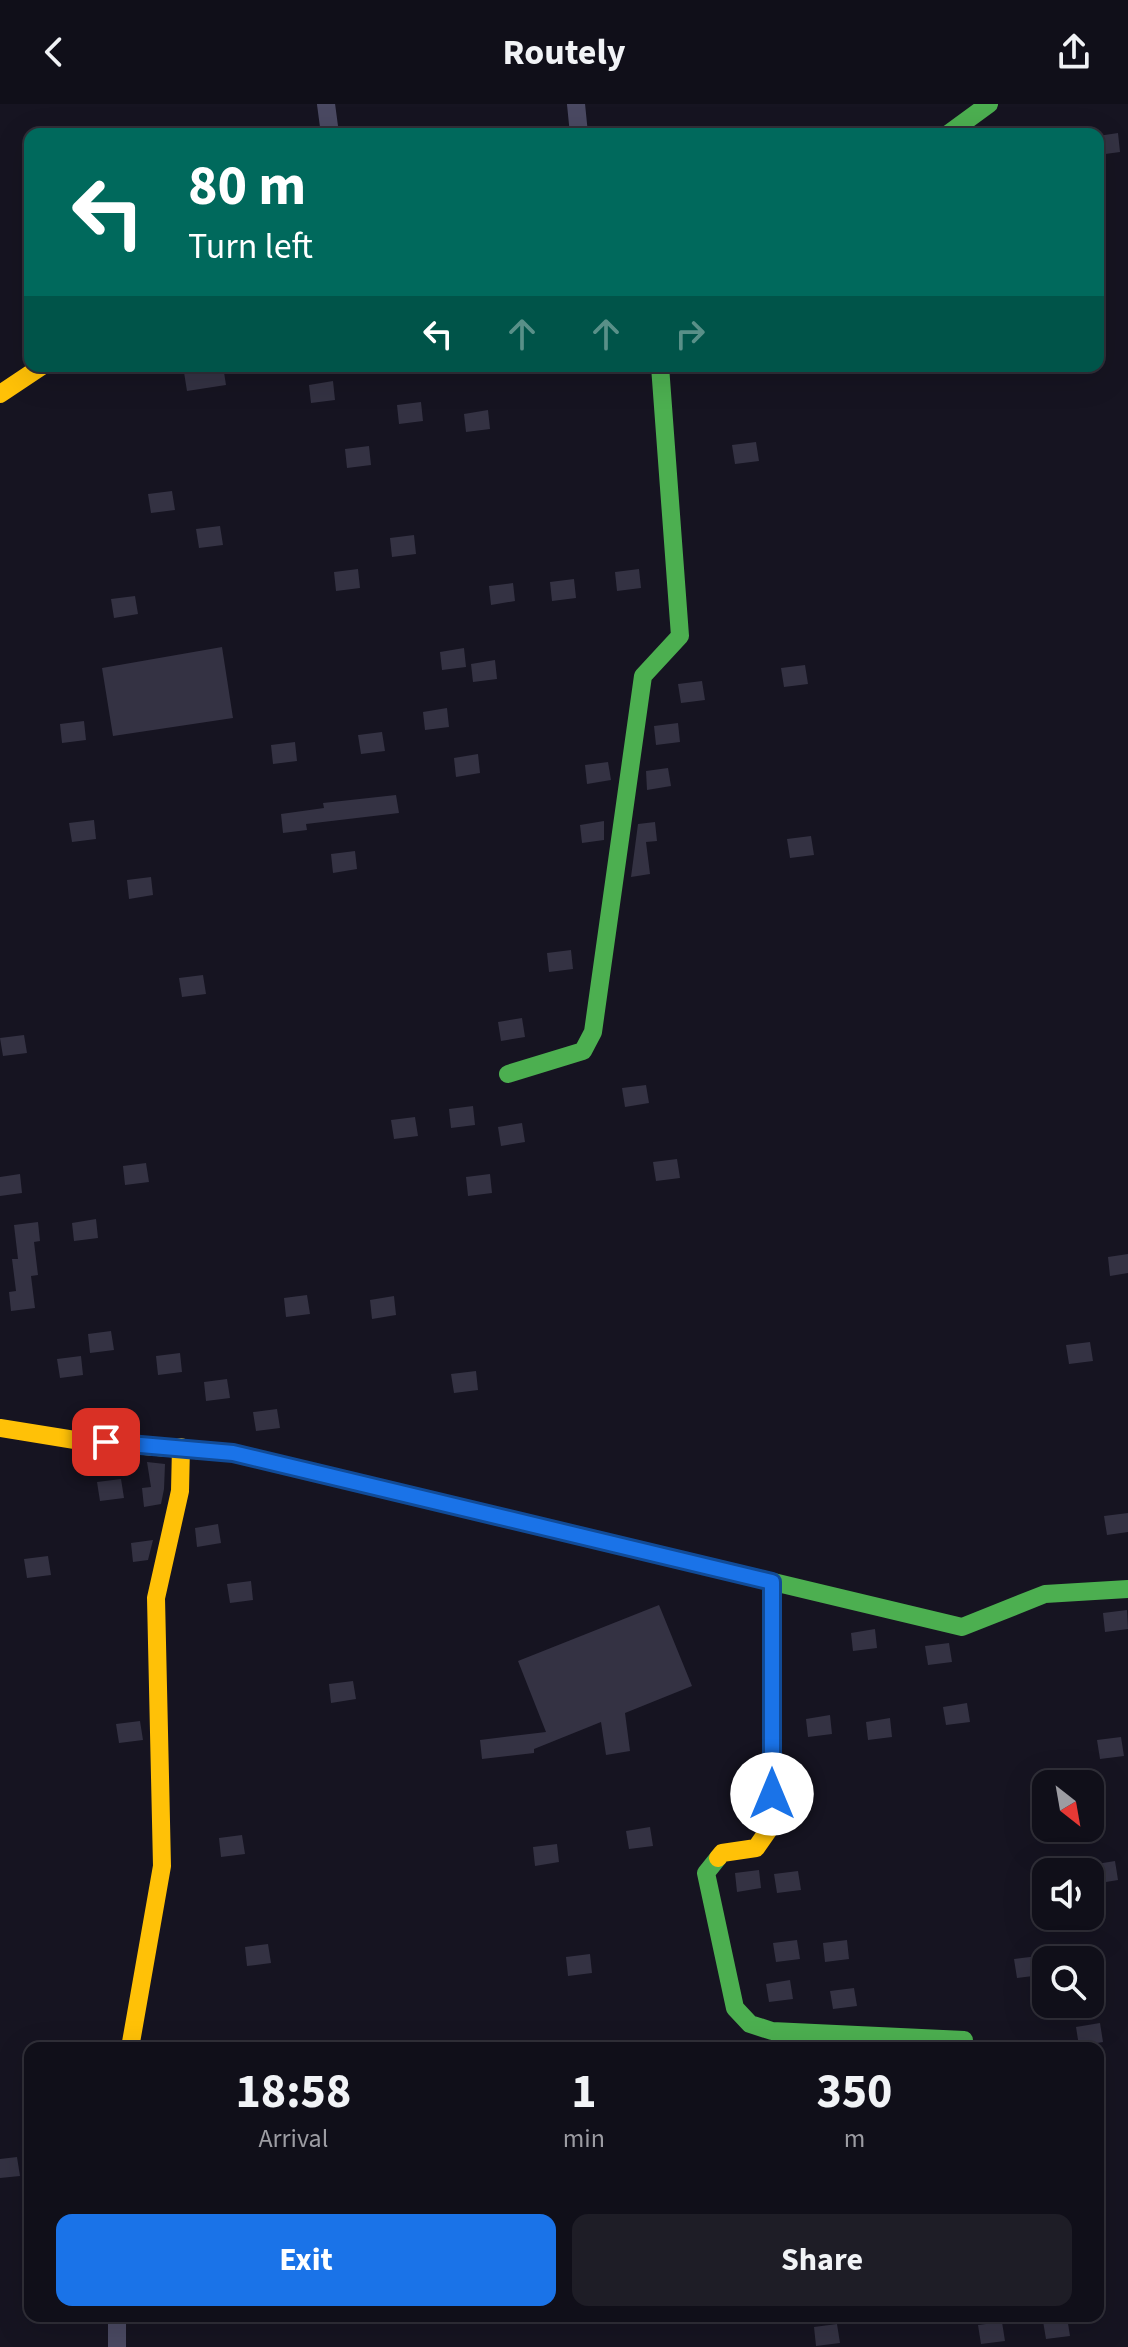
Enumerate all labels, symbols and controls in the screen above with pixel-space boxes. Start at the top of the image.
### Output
text: Routely [503,27,625,78]
icon: back [32,30,76,74]
icon: share [1052,30,1096,74]
text: 80 m [188,147,306,226]
icon: left [56,160,160,264]
text: Turn left [188,221,313,272]
icon: left [416,312,460,356]
icon: ahead [500,312,544,356]
icon: ahead [584,312,628,356]
icon: right [668,312,712,356]
pin [72,1408,140,1476]
icon: arrive [84,1420,128,1464]
position arrow [730,1752,814,1836]
north arrow [1032,1770,1104,1842]
map controls [1032,1770,1104,2018]
button: sound [1032,1858,1104,1930]
button: search [1032,1946,1104,2018]
text: 18:58 [235,2058,351,2126]
text: 1 [571,2058,597,2126]
text: 350 [816,2058,892,2126]
text: Arrival [258,2120,328,2157]
text: min [563,2120,605,2157]
text: m [844,2120,865,2157]
button: Exit [56,2214,556,2306]
button: Share [572,2214,1072,2306]

